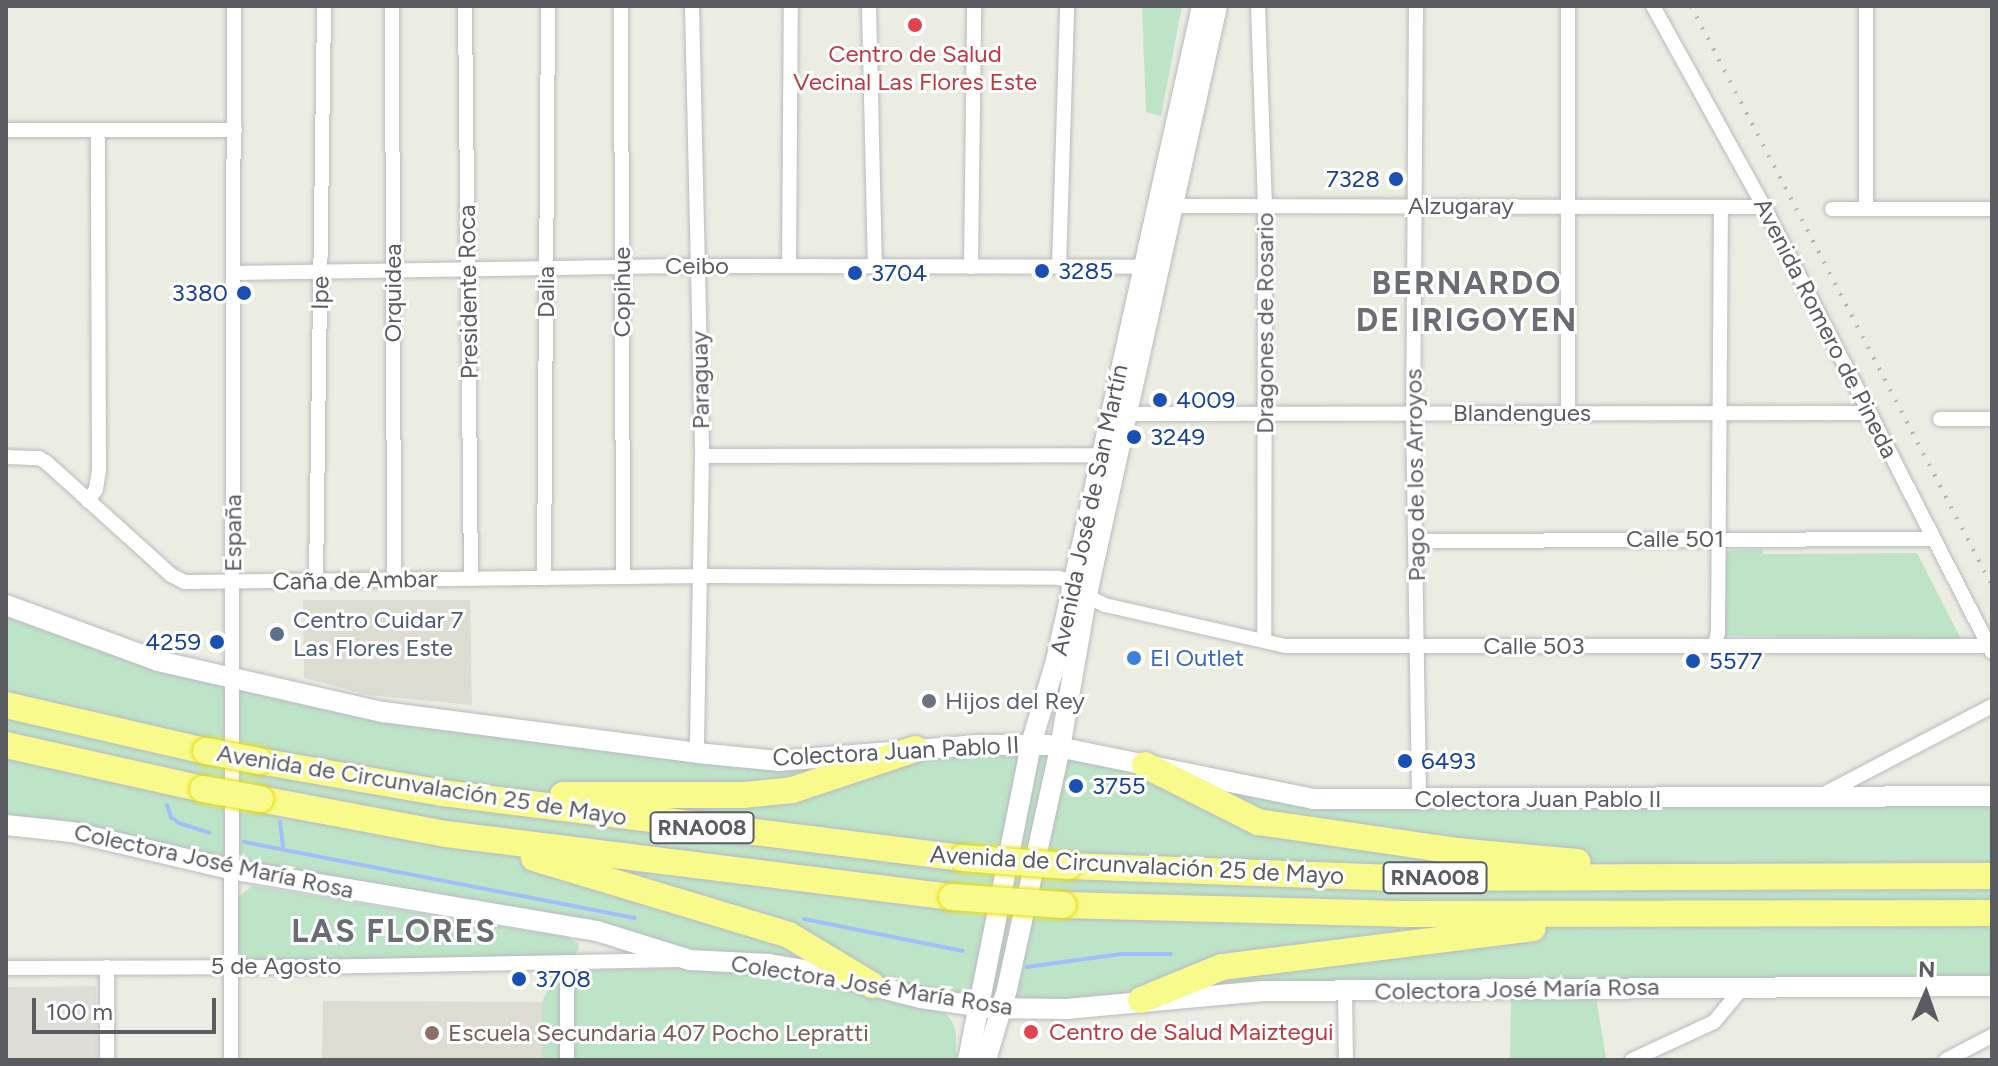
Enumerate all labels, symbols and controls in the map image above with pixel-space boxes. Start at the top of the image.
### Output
marker: Centro de Salud Vecinal Las Flores Este [904,14,926,36]
place label: Centro de Salud Vecinal Las Flores Este [793,40,1037,96]
place label: 7328 [1326,165,1380,193]
marker: 7328 [1387,170,1405,188]
street label: Alzugaray [1408,192,1514,220]
street label: Avenida Romero de Pineda [1748,193,1904,463]
street label: Presidente Roca [452,204,484,380]
street label: Dragones de Rosario [1251,212,1279,434]
street label: Orquidea [379,244,407,342]
street label: Copihue [608,247,636,337]
street label: Ceibo [665,252,729,280]
place label: 3285 [1058,257,1113,285]
place label: 3704 [871,259,927,287]
marker: 3285 [1033,262,1051,280]
marker: 3704 [846,264,864,282]
district label: BERNARDO DE IRIGOYEN [1356,265,1578,340]
street label: Dalia [532,266,560,318]
street label: Ipe [305,276,335,310]
place label: 3380 [172,279,228,307]
marker: 3380 [235,284,253,302]
street label: Paraguay [685,331,715,429]
street label: Avenida José de San Martín [1044,362,1134,658]
street label: Pago de los Arroyos [1399,368,1431,582]
place label: 4009 [1176,386,1235,414]
marker: 4009 [1151,391,1169,409]
street label: Blandengues [1453,399,1591,427]
place label: 3249 [1150,423,1205,451]
marker: 3249 [1125,428,1143,446]
street label: España [219,494,247,572]
street label: Calle 501 [1626,525,1724,553]
street label: Caña de Ambar [272,564,438,596]
place label: Centro Cuidar 7 Las Flores Este [293,606,463,662]
marker: Centro Cuidar 7 Las Flores Este [268,625,286,643]
place label: 4259 [145,628,201,656]
street label: Calle 503 [1483,632,1585,660]
marker: 4259 [208,633,226,651]
place label: El Outlet [1150,644,1244,672]
place label: 5577 [1709,647,1762,675]
marker: El Outlet [1125,649,1143,667]
marker: 5577 [1684,652,1702,670]
place label: Hijos del Rey [945,687,1085,715]
marker: Hijos del Rey [920,692,938,710]
street label: Colectora Juan Pablo II [772,730,1020,772]
street label: Avenida de Circunvalación 25 de Mayo [215,738,629,832]
place label: 6493 [1421,747,1476,775]
marker: 6493 [1396,752,1414,770]
place label: 3755 [1092,772,1146,800]
marker: 3755 [1067,777,1085,795]
street label: Colectora Juan Pablo II [1414,785,1662,813]
road number: RNA008 [648,810,756,846]
street label: Colectora José María Rosa [72,817,356,905]
street label: Avenida de Circunvalación 25 de Mayo [929,840,1345,890]
road number: RNA008 [1381,860,1489,896]
district label: LAS FLORES [291,912,497,950]
street label: Colectora José María Rosa [729,948,1015,1022]
street label: 5 de Agosto [210,952,342,980]
north arrow [1886,954,1966,1034]
text: N [1918,956,1936,983]
place label: 3708 [535,965,591,993]
marker: 3708 [510,970,528,988]
street label: Colectora José María Rosa [1374,972,1660,1006]
scale bar [36,982,220,1032]
text: 100 m [46,997,113,1026]
place label: Centro de Salud Maiztegui [1049,1018,1334,1046]
place label: Escuela Secundaria 407 Pocho Lepratti [448,1019,869,1047]
marker: Centro de Salud Maiztegui [1020,1021,1042,1043]
marker: Escuela Secundaria 407 Pocho Lepratti [423,1024,441,1042]

